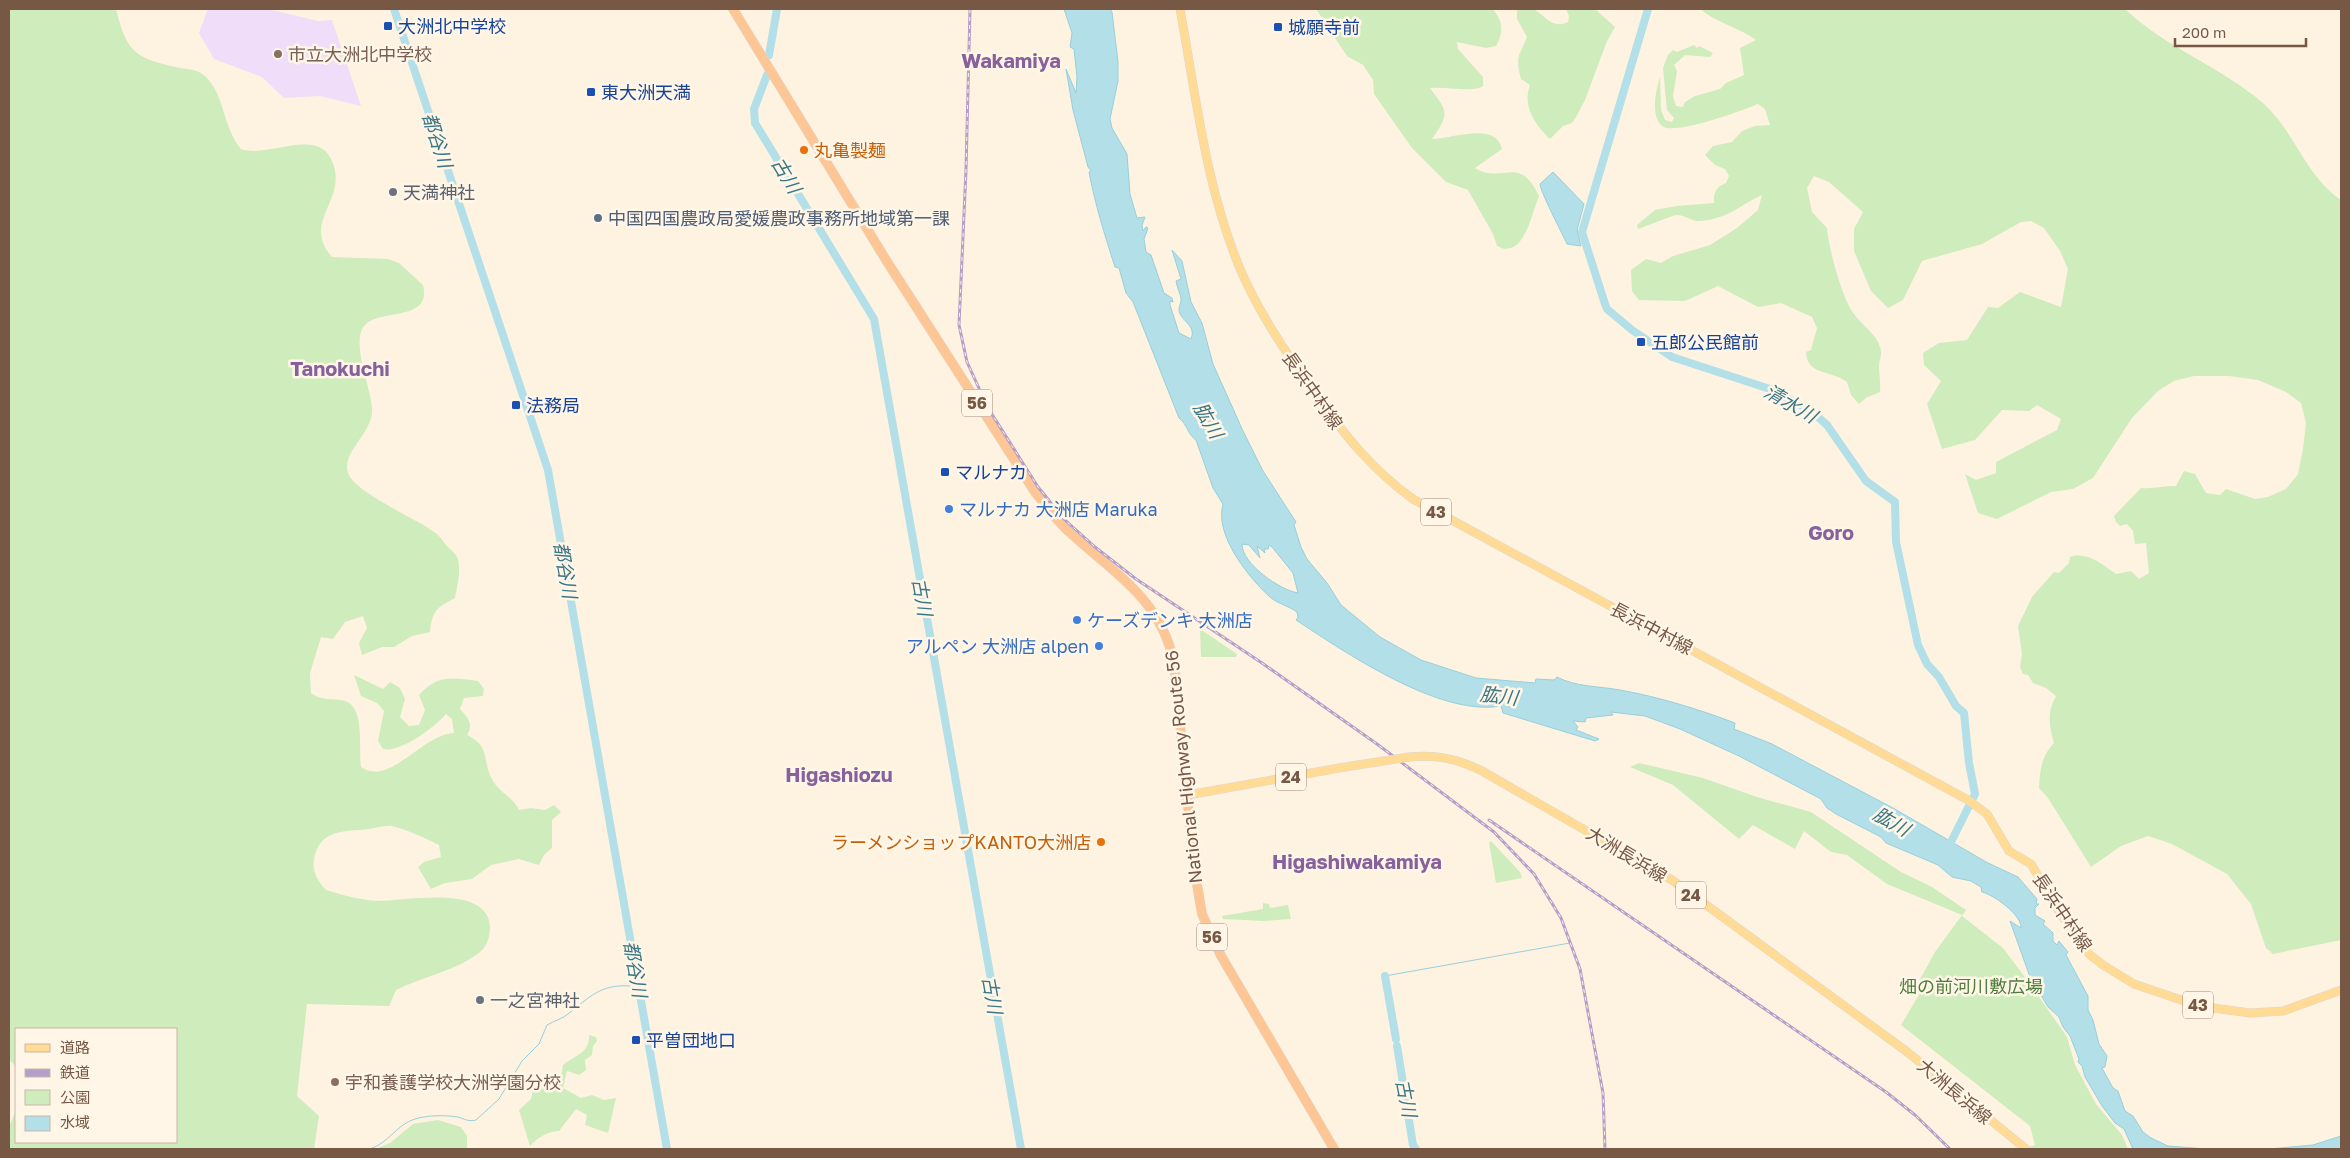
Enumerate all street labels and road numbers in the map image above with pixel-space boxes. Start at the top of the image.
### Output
street label: 長浜中村線 [1278,347,1348,433]
road number: 56 [962,389,992,416]
road number: 43 [1421,498,1451,526]
street label: 長浜中村線 [1607,597,1697,659]
street label: National Highway Route 56 [1160,649,1206,885]
road number: 24 [1276,764,1306,790]
street label: 大洲長浜線 [1583,821,1671,887]
street label: 長浜中村線 [2029,869,2097,955]
road number: 24 [1676,882,1706,908]
road number: 56 [1197,924,1227,950]
road number: 43 [2183,992,2213,1018]
street label: 大洲長浜線 [1913,1054,1997,1128]

